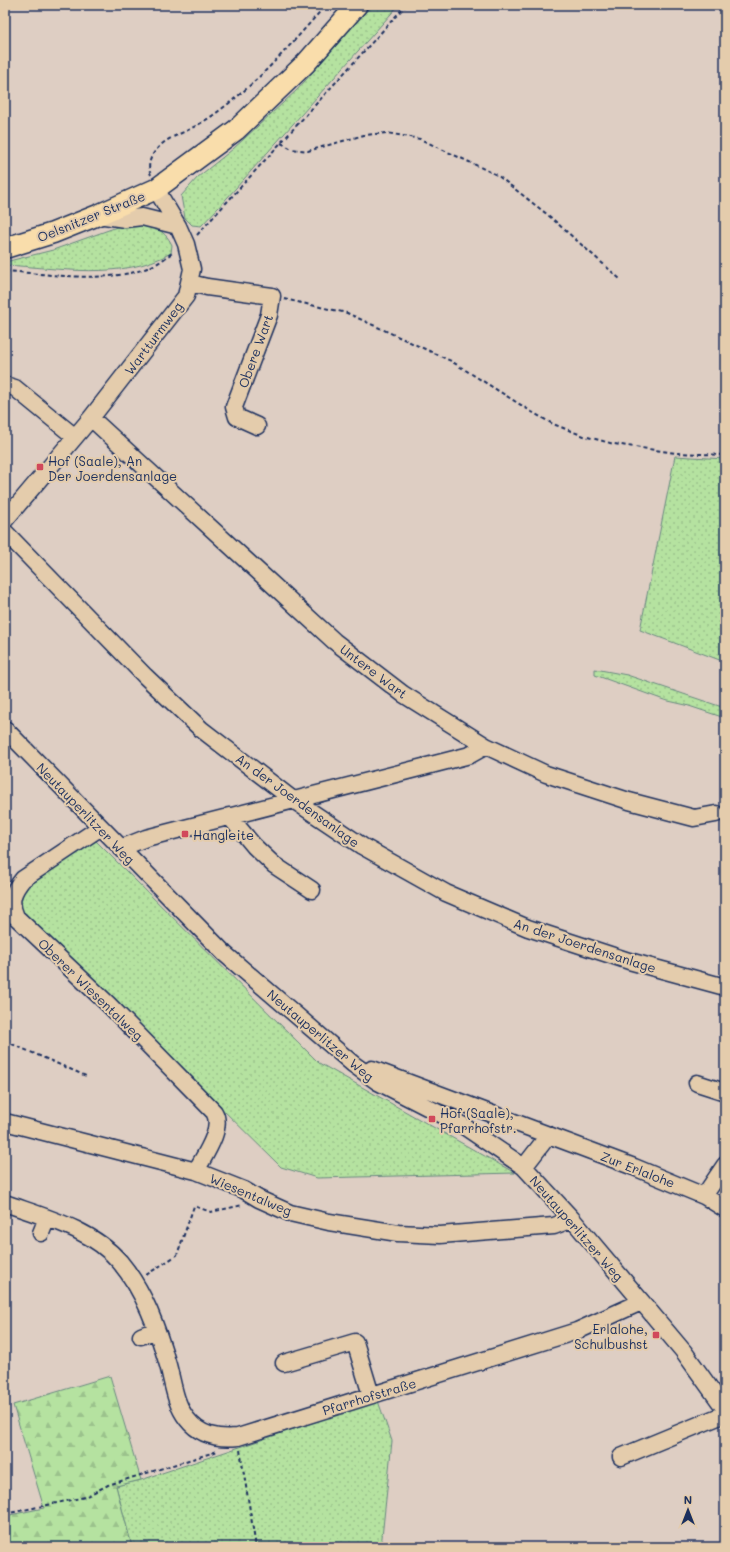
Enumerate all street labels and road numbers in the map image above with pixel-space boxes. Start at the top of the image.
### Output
street label: Oelsnitzer Straße [35,187,147,245]
street label: Wartturmweg [120,298,186,378]
street label: Obere Wart [234,312,276,390]
street label: Untere Wart [337,640,411,702]
street label: An der Joerdensanlage [233,749,363,851]
street label: Neutauperlitzer Weg [33,759,139,867]
street label: An der Joerdensanlage [512,914,658,976]
street label: Oberer Wiesentalweg [35,934,147,1044]
street label: Neutauperlitzer Weg [264,985,378,1085]
street label: Zur Erlalohe [598,1147,678,1191]
street label: Wiesentalweg [207,1169,295,1219]
street label: Neutauperlitzer Weg [527,1172,627,1284]
street label: Pfarrhofstraße [320,1374,418,1418]

